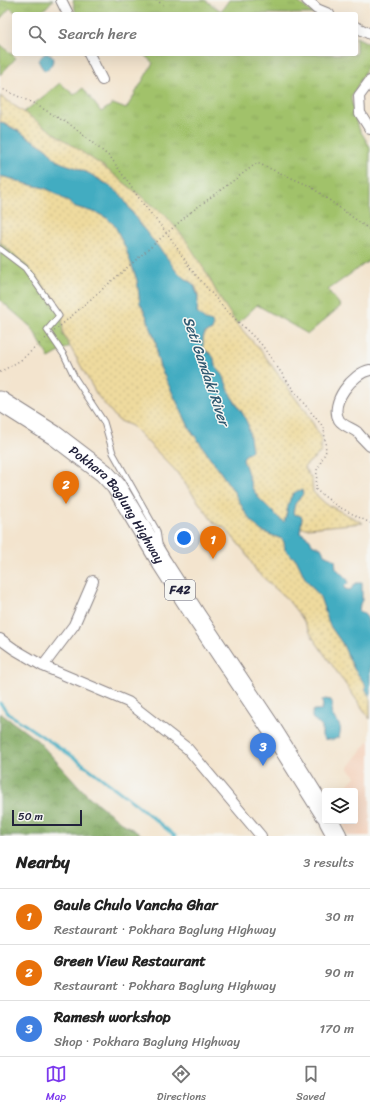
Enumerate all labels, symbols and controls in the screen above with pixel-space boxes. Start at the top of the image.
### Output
search box [12,12,358,56]
text: Search here [58,21,137,47]
icon: search [26,23,48,45]
water label: Seti Gandaki River [176,313,237,431]
street label: Pokhara Baglung Highway [64,439,171,568]
pin: 2 [53,471,79,504]
pin: 1 [200,526,226,559]
your location [174,528,194,548]
road number: F42 [165,580,195,600]
pin: 3 [250,733,276,766]
map controls [322,788,358,824]
button: layers [322,788,358,824]
text: 50 m [18,807,43,826]
scale bar [12,808,82,827]
text: Nearby [16,847,70,877]
text: 3 results [303,851,354,874]
text: Gaule Chulo Vancha Ghar [54,892,218,918]
text: 1 [26,905,32,928]
text: 30 m [325,905,354,928]
text: Restaurant · Pokhara Baglung Highway [54,918,276,941]
text: Green View Restaurant [54,948,206,974]
text: 2 [25,961,33,984]
text: 90 m [324,961,354,984]
text: Restaurant · Pokhara Baglung Highway [54,974,276,997]
text: Ramesh workshop [54,1004,171,1030]
text: 3 [25,1017,33,1040]
text: 170 m [319,1017,354,1040]
text: Shop · Pokhara Baglung Highway [54,1030,240,1053]
tab: Map [45,1063,67,1106]
tab: Directions [157,1063,206,1106]
tab: Saved [296,1063,325,1106]

